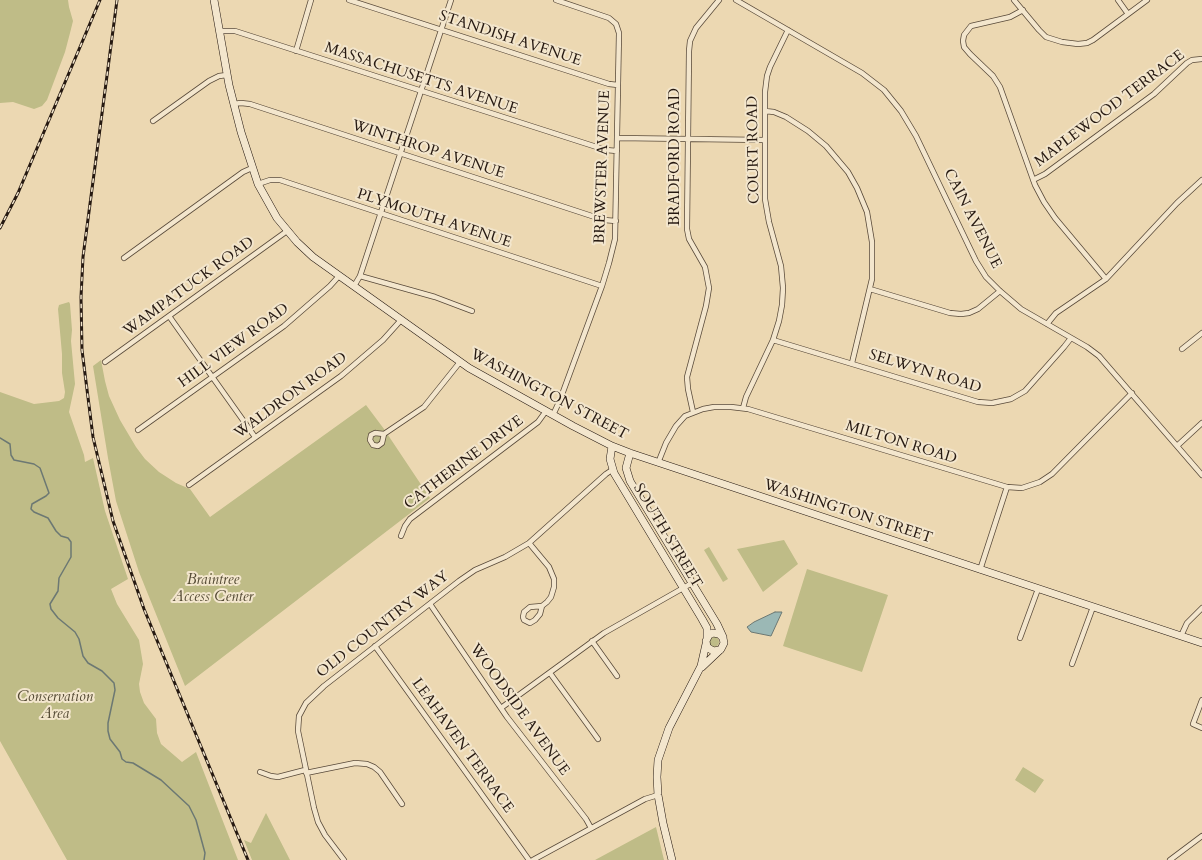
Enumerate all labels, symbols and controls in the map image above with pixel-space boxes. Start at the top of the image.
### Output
street label: STANDISH AVENUE [437,7,583,71]
street label: MASSACHUSETTS AVENUE [322,39,520,119]
street label: MAPLEWOOD TERRACE [1031,47,1189,171]
street label: BRADFORD ROAD [667,88,685,226]
street label: BREWSTER AVENUE [591,90,615,244]
street label: COURT ROAD [744,96,764,204]
street label: WINTHROP AVENUE [349,117,507,183]
street label: CAIN AVENUE [939,166,1005,272]
street label: PLYMOUTH AVENUE [355,186,513,252]
street label: WAMPATUCK ROAD [120,234,258,340]
street label: HILL VIEW ROAD [175,300,293,392]
street label: WASHINGTON STREET [467,346,631,444]
street label: SELWYN ROAD [867,346,983,398]
street label: WALDRON ROAD [231,349,351,443]
street label: CATHERINE DRIVE [401,412,527,514]
street label: MILTON ROAD [843,418,959,468]
street label: WASHINGTON STREET [761,476,935,548]
street label: SOUTH STREET [629,480,705,592]
street label: OLD COUNTRY WAY [313,568,453,682]
park label: Braintree Access Center [173,572,253,607]
street label: WOODSIDE AVENUE [465,641,573,779]
street label: LEAHAVEN TERRACE [407,675,517,817]
park label: Conservation Area [17,689,93,724]

